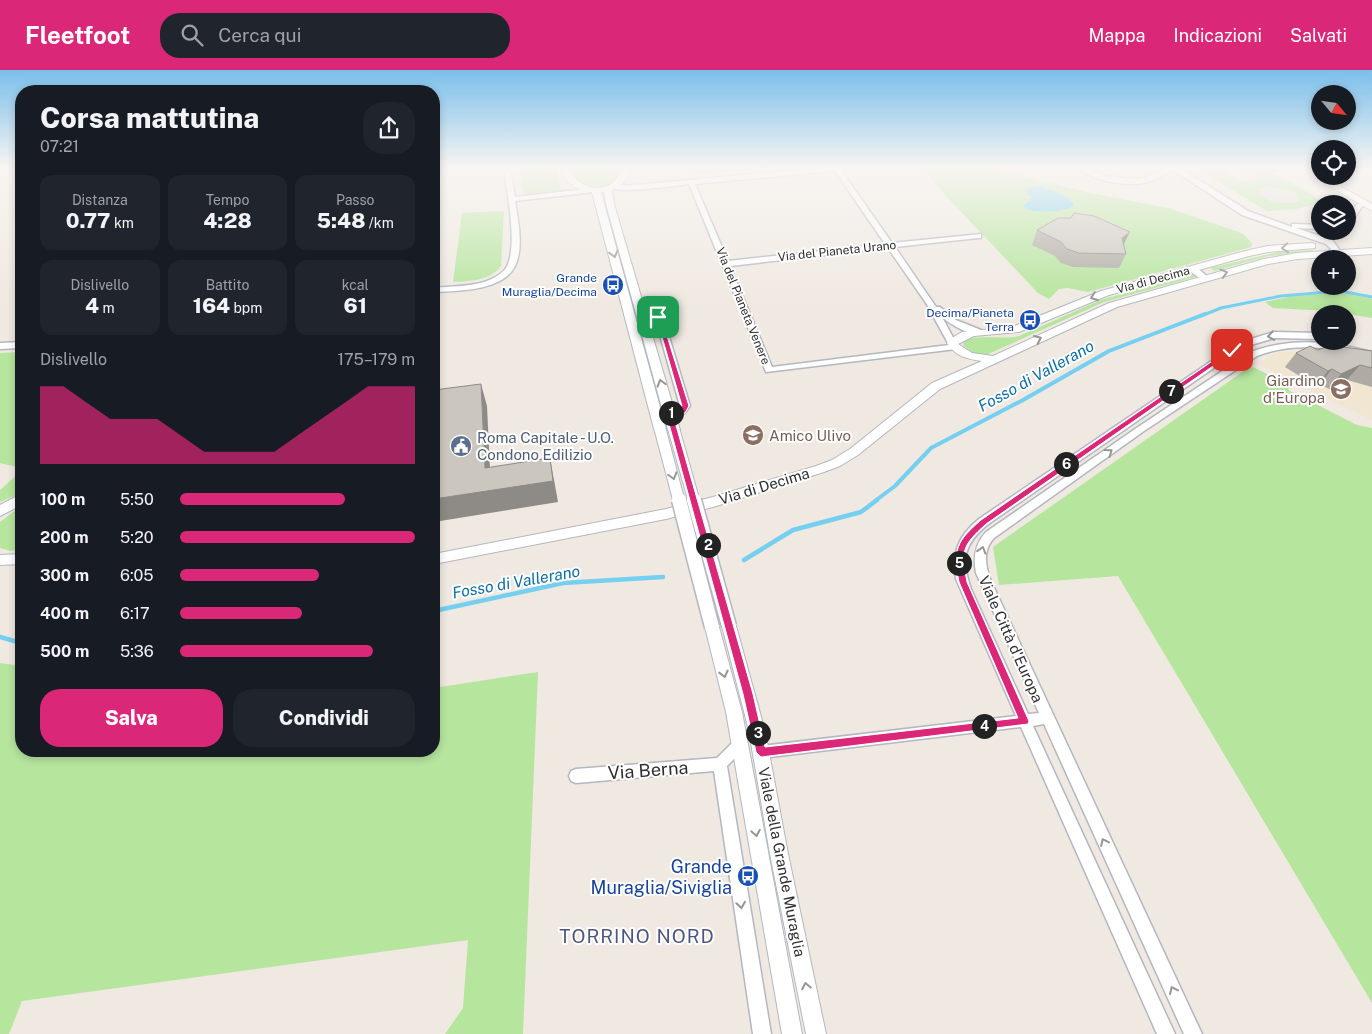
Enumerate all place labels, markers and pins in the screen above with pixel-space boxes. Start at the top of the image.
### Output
place label: Grande Muraglia/Decima [502,271,597,299]
bus stop icon: Grande Muraglia/Decima [601,273,625,297]
pin [637,296,679,338]
place label: Decima/Pianeta Terra [926,306,1014,334]
bus stop icon: Decima/Pianeta Terra [1018,308,1042,332]
pin [1211,329,1253,371]
place label: Giardino d'Europa [1263,372,1325,406]
school or university icon: Giardino d'Europa [1329,377,1353,401]
pin: 7 [1158,378,1184,404]
pin: 1 [658,400,684,426]
school or university icon: Amico Ulivo [741,423,765,447]
place label: Amico Ulivo [769,427,851,444]
place label: Roma Capitale - U.O. Condono Edilizio [477,429,614,463]
public building icon: Roma Capitale - U.O. Condono Edilizio [449,434,473,458]
pin: 6 [1054,452,1078,476]
pin: 2 [696,532,720,558]
pin: 5 [946,550,972,576]
pin: 4 [972,714,996,738]
pin: 3 [746,720,770,746]
place label: Grande Muraglia/Siviglia [591,856,732,898]
bus stop icon: Grande Muraglia/Siviglia [736,864,760,888]

